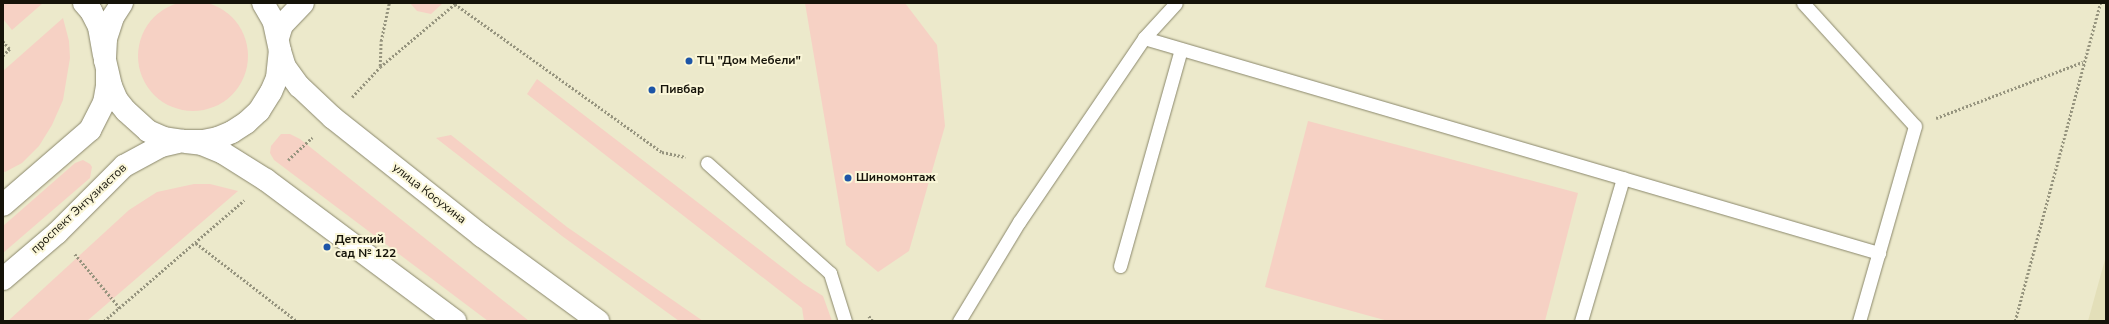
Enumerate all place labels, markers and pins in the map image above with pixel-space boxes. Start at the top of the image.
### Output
place label: ТЦ "Дом Мебели" [697,54,801,68]
marker: ТЦ "Дом Мебели" [684,56,694,66]
place label: Пивбар [660,83,704,97]
marker: Пивбар [647,85,657,95]
place label: Шиномонтаж [856,171,935,185]
marker: Шиномонтаж [843,173,853,183]
place label: Детский сад № 122 [335,233,396,261]
marker: Детский сад № 122 [322,242,332,252]

